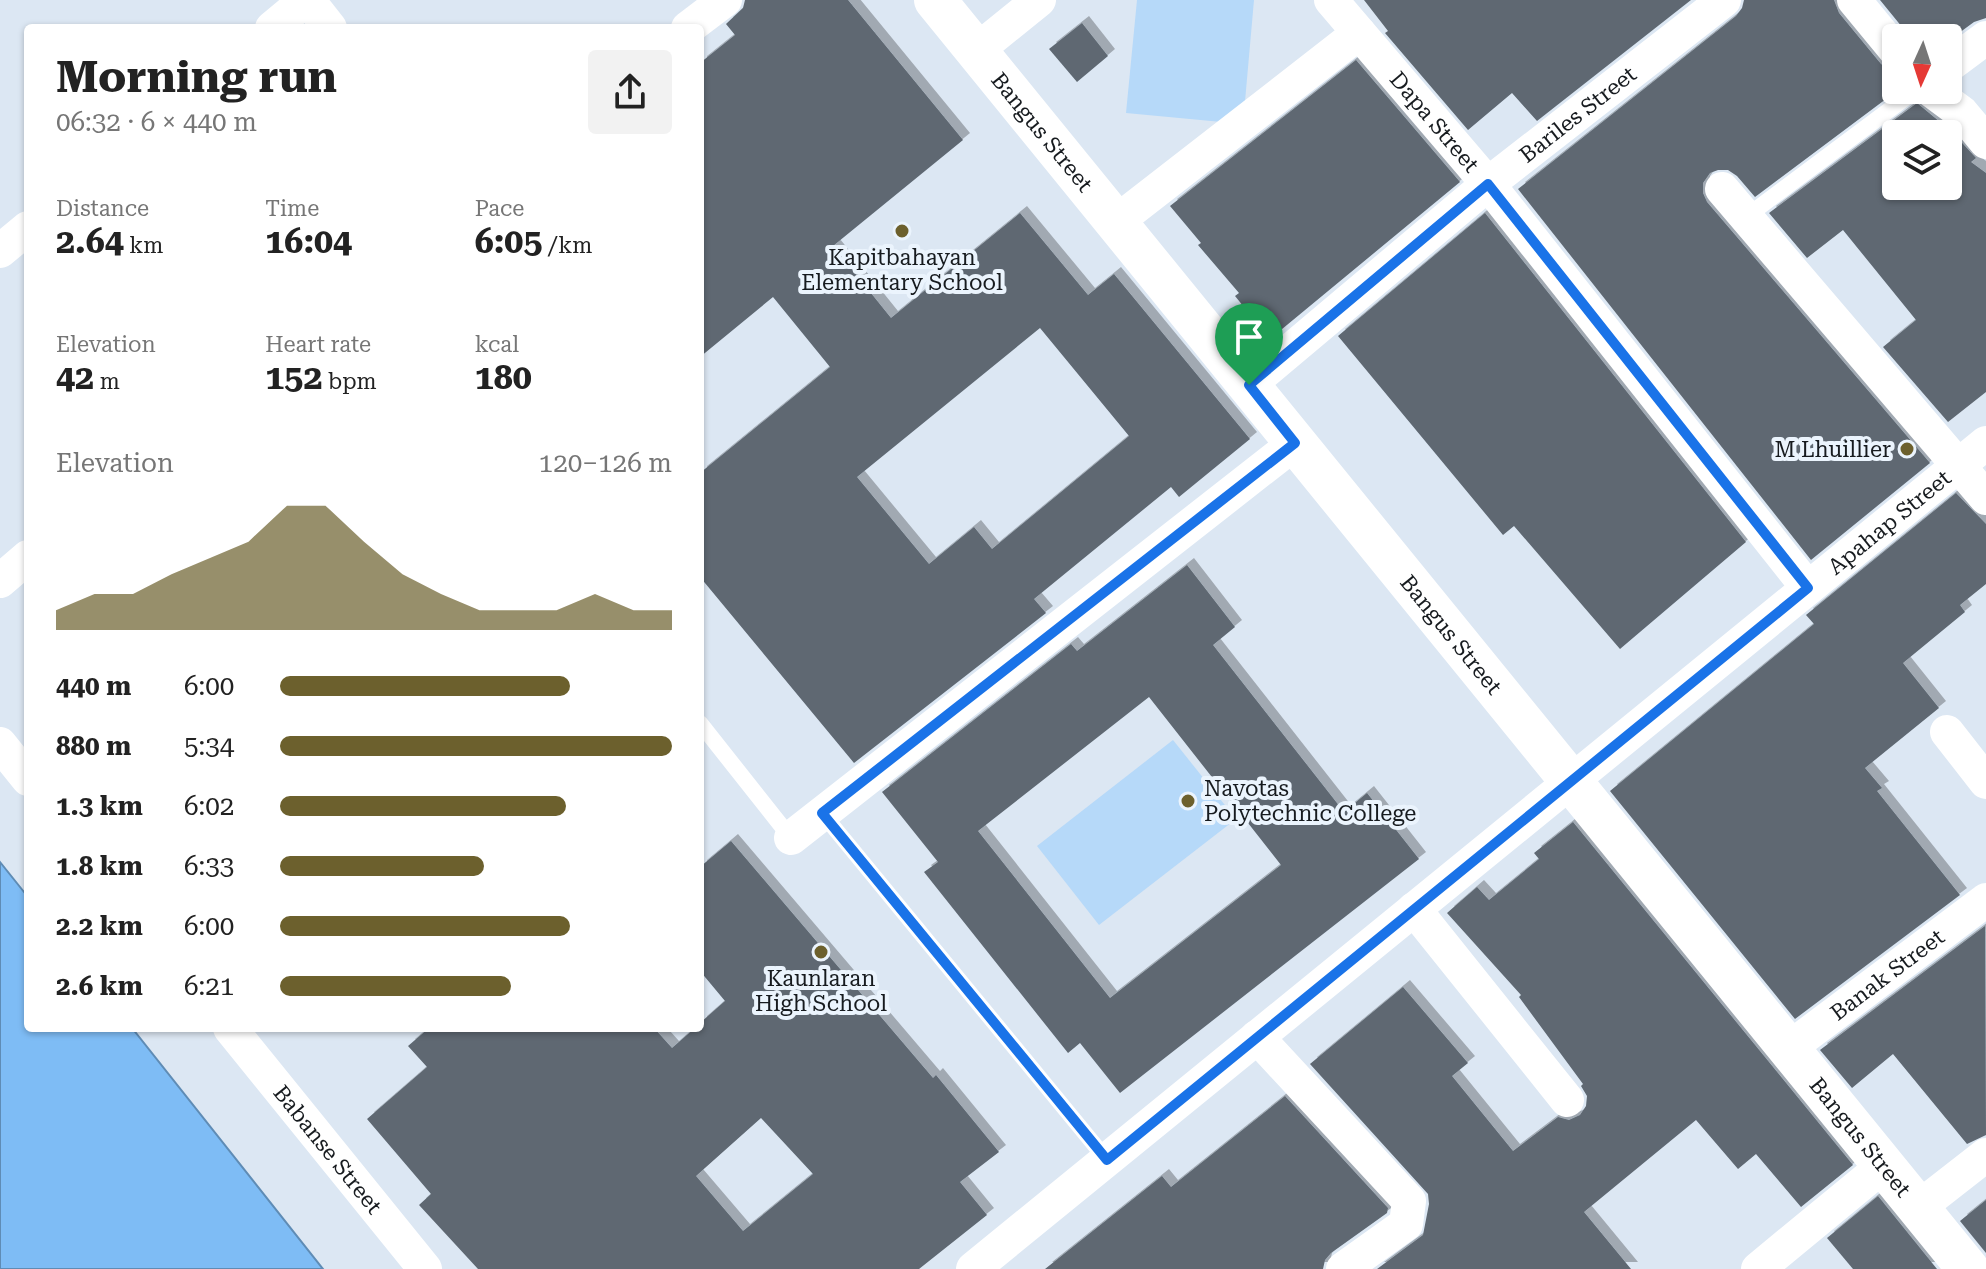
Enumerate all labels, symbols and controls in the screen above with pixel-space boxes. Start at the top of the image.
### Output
north arrow [1882,24,1962,104]
map controls [1882,24,1962,200]
button: share [588,50,672,134]
text: Morning run [56,51,337,103]
street label: Bariles Street [1515,61,1641,167]
street label: Bangus Street [986,67,1098,196]
street label: Dapa Street [1385,67,1485,177]
text: 06:32 · 6 × 440 m [56,107,257,137]
button: layers [1882,120,1962,200]
text: Distance [56,196,149,221]
text: Time [265,196,319,221]
text: Pace [475,196,524,221]
text: 2.64 [56,221,124,261]
text: 16:04 [265,221,352,261]
text: 6:05 [475,221,542,261]
marker: Kapitbahayan Elementary School [893,222,911,240]
text: km [124,233,163,258]
text: /km [542,233,592,258]
place label: Kapitbahayan Elementary School [801,245,1003,295]
pin [1215,303,1283,385]
icon: arrive [1227,315,1271,359]
text: Elevation [56,332,156,357]
text: Heart rate [265,332,371,357]
text: kcal [475,332,519,357]
text: 42 [56,357,94,397]
text: 152 [265,357,322,397]
text: 180 [475,357,532,397]
text: m [94,369,120,394]
text: bpm [322,369,377,394]
place label: M Lhuillier [1774,437,1891,462]
marker: M Lhuillier [1898,440,1916,458]
text: Elevation [56,448,174,478]
text: 120–126 m [539,448,672,478]
street label: Apahap Street [1823,465,1955,579]
street label: Bangus Street [1396,570,1507,699]
text: 440 m [56,671,131,701]
text: 6:00 [184,671,234,701]
text: 880 m [56,731,131,761]
text: 5:34 [184,731,234,761]
place label: Navotas Polytechnic College [1204,776,1416,826]
text: 1.3 km [56,791,143,821]
text: 6:02 [184,791,234,821]
marker: Navotas Polytechnic College [1179,792,1197,810]
text: 1.8 km [56,851,143,881]
text: 6:33 [184,851,234,881]
text: 2.2 km [56,911,143,941]
text: 6:00 [184,911,234,941]
street label: Banak Street [1825,924,1949,1025]
marker: Kaunlaran High School [812,943,830,961]
place label: Kaunlaran High School [755,966,887,1016]
text: 2.6 km [56,971,143,1001]
text: 6:21 [184,971,234,1001]
street label: Bangus Street [1805,1072,1916,1202]
street label: Babanse Street [269,1080,387,1218]

